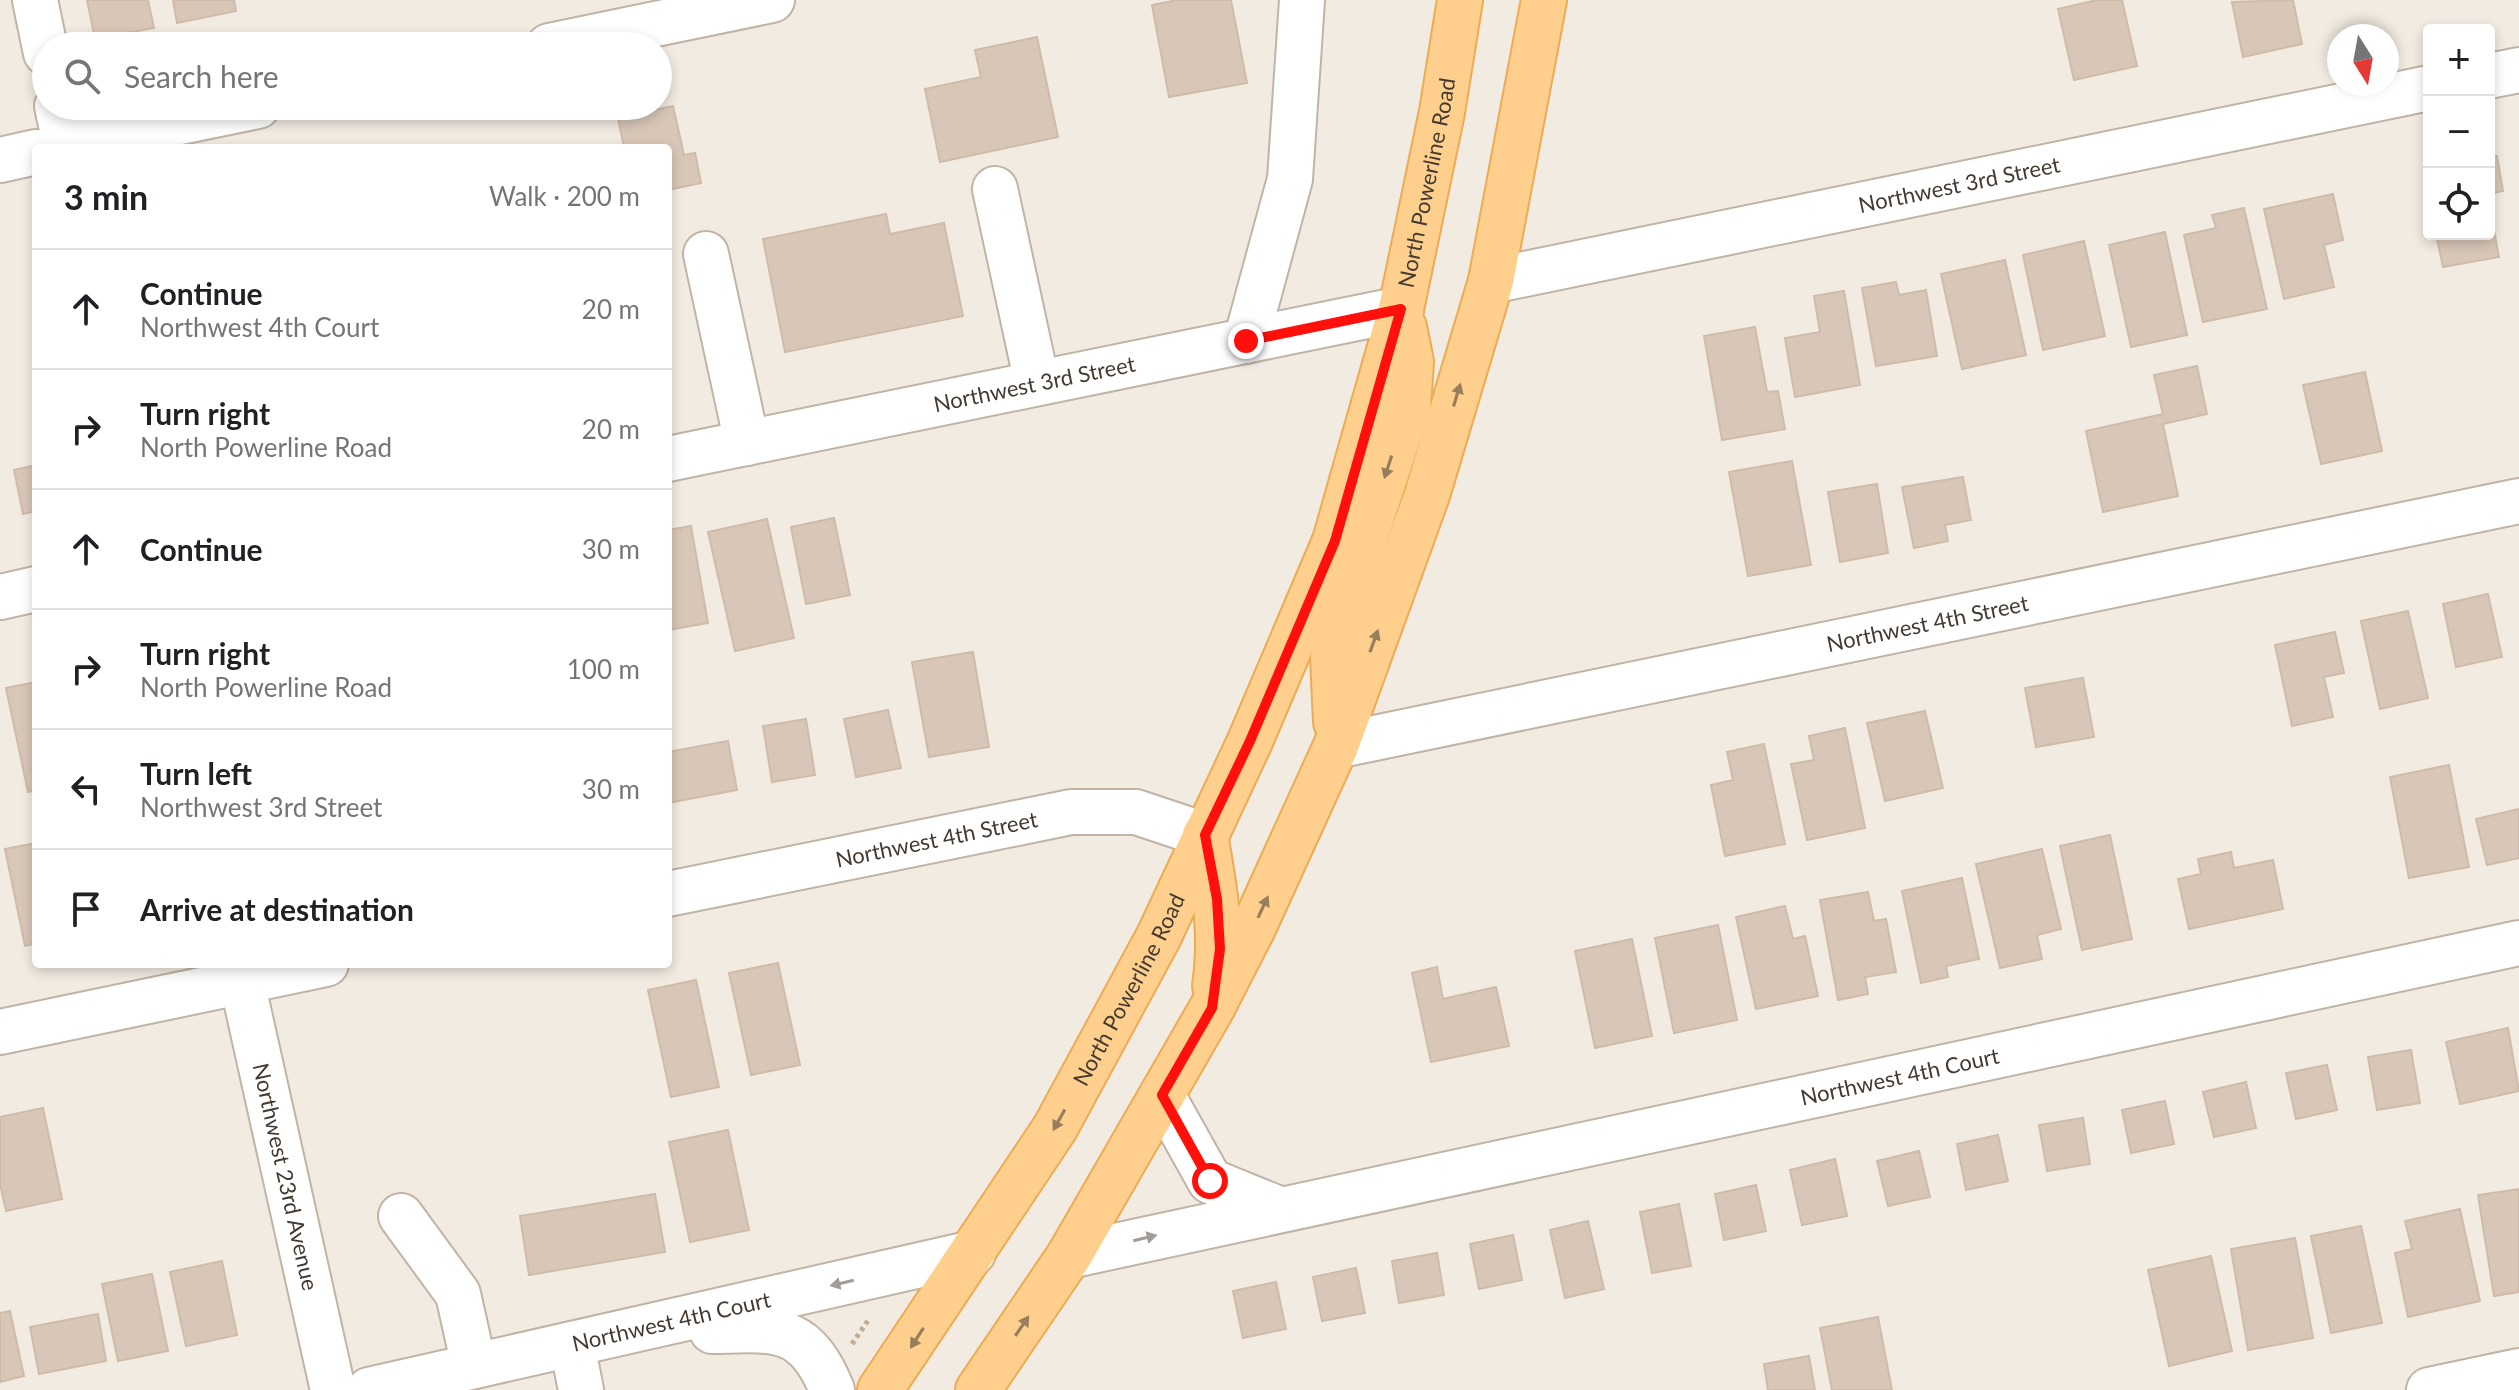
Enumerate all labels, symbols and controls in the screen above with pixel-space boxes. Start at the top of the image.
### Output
north arrow [2327,24,2399,96]
map controls [2423,24,2495,240]
button: + [2423,24,2495,96]
search box [32,32,672,120]
icon: search [60,54,104,98]
text: Search here [124,58,279,94]
street label: North Powerline Road [1392,76,1460,290]
button: − [2423,96,2495,168]
street label: Northwest 3rd Street [1856,150,2062,218]
button: locate [2423,168,2495,240]
text: 3 min [64,176,148,217]
text: Walk · 200 m [489,180,640,212]
text: Continue [140,275,263,311]
icon: ahead [64,287,108,331]
text: 20 m [582,293,640,325]
text: Northwest 4th Court [140,311,379,343]
route end [1228,323,1264,359]
street label: Northwest 3rd Street [931,350,1138,417]
one-way arrow [1451,382,1464,406]
text: Turn right [140,395,270,431]
icon: right [64,407,108,451]
text: 20 m [582,413,640,445]
text: North Powerline Road [140,431,392,463]
one-way arrow [1382,455,1394,479]
icon: ahead [64,527,108,571]
text: Continue [140,531,263,567]
text: 30 m [582,533,640,565]
street label: Northwest 4th Street [1824,589,2031,657]
one-way arrow [1369,629,1381,653]
text: Turn right [140,635,270,671]
icon: right [64,647,108,691]
text: 100 m [567,653,640,685]
text: North Powerline Road [140,671,392,703]
text: Turn left [140,755,252,791]
icon: left [64,767,108,811]
text: 30 m [582,773,640,805]
text: Northwest 3rd Street [140,791,382,823]
street label: Northwest 4th Street [833,805,1040,873]
icon: arrive [64,887,108,931]
street label: North Powerline Road [1067,889,1190,1090]
text: Arrive at destination [140,891,414,927]
one-way arrow [1256,895,1270,918]
street label: Northwest 4th Court [1798,1042,2002,1111]
street label: Northwest 23rd Avenue [247,1060,324,1293]
one-way arrow [1053,1109,1066,1132]
route start [1192,1163,1228,1199]
one-way arrow [1133,1232,1158,1244]
one-way arrow [829,1277,854,1290]
street label: Northwest 4th Court [569,1285,773,1357]
one-way arrow [1014,1315,1029,1336]
one-way arrow [911,1327,925,1349]

